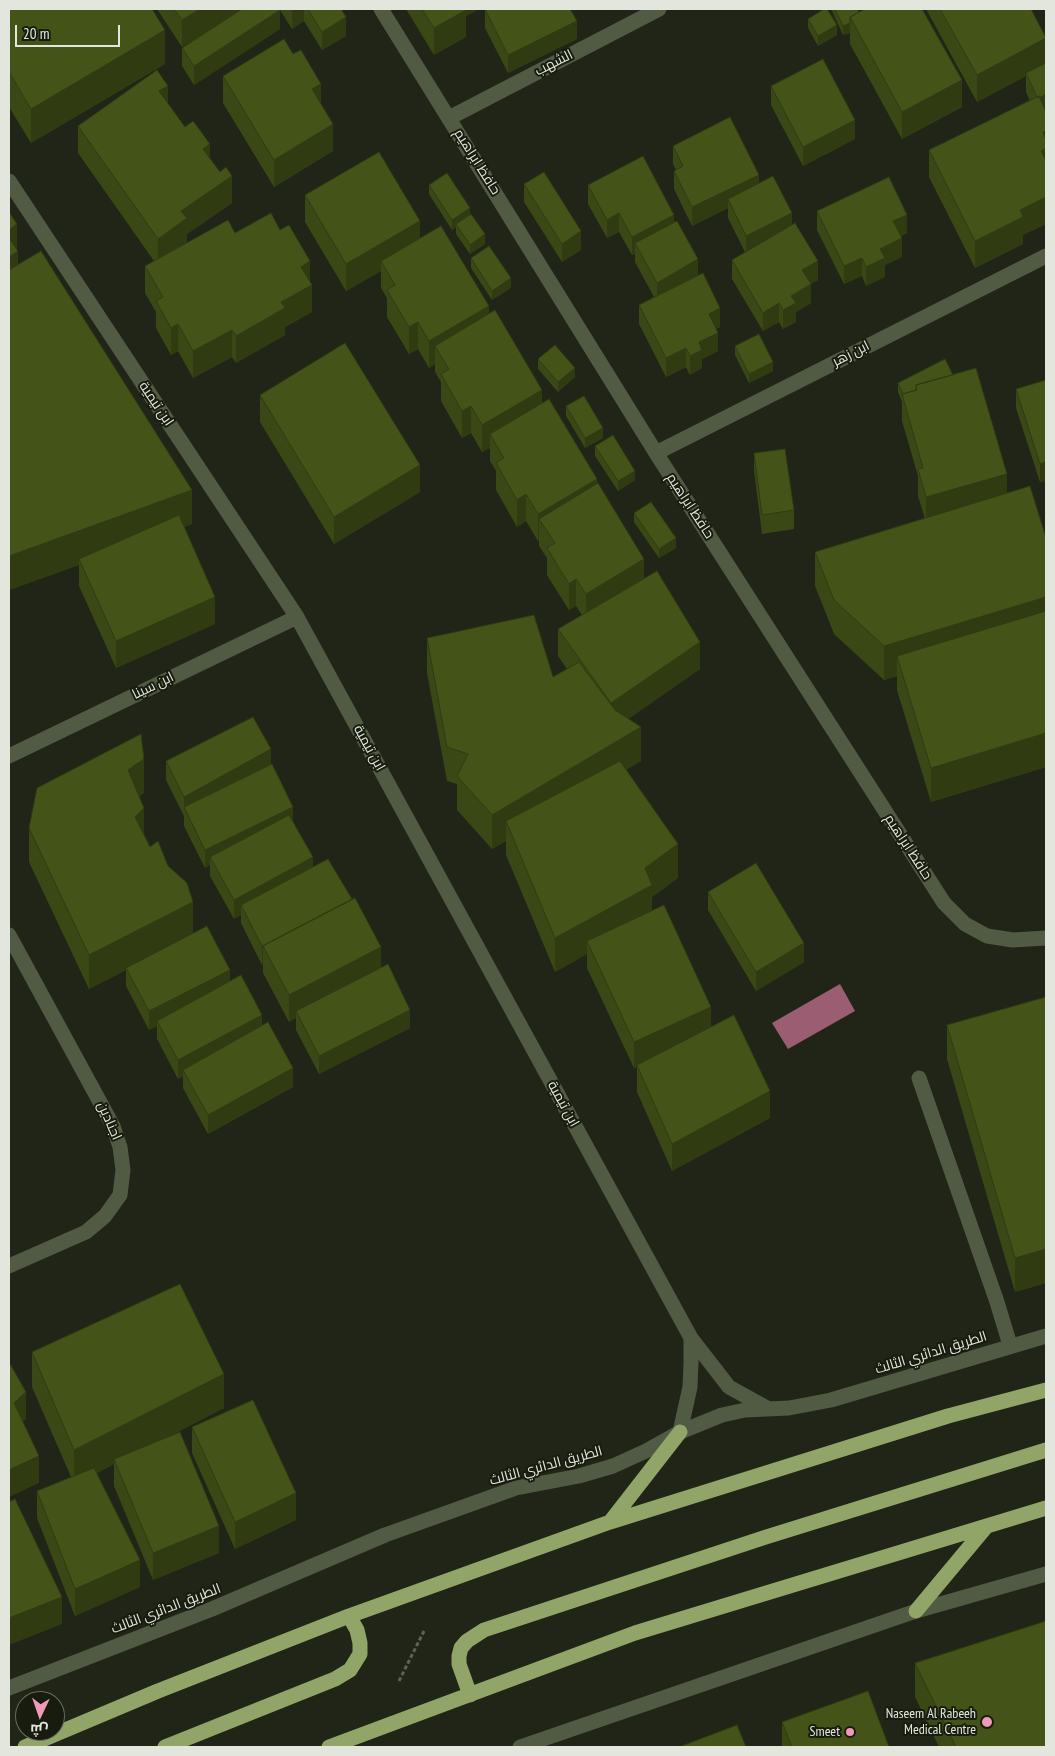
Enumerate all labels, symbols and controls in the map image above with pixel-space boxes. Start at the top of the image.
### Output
scale bar [18,15,122,47]
text: 20 m [23,24,49,43]
street label: الشهب [532,46,576,80]
street label: حافظ ابراهيم [450,126,504,198]
street label: ابن زهر [830,338,872,370]
street label: ابن تيمية [135,379,177,429]
street label: حافظ ابراهيم [663,470,717,542]
street label: ابن سينا [129,669,177,703]
street label: ابن تيمية [350,722,388,774]
street label: حافظ ابراهيم [881,811,935,883]
street label: ابن تيمية [544,1078,582,1130]
street label: اجنادين [93,1099,125,1143]
street label: الطريق الدائري الثالث [873,1328,989,1378]
street label: الطريق الدائري الثالث [488,1443,604,1489]
street label: الطريق الدائري الثالث [109,1580,223,1638]
north arrow [15,1691,65,1741]
place label: Naseem Al Rabeeh Medical Centre [886,1706,976,1738]
marker: Naseem Al Rabeeh Medical Centre [980,1715,994,1729]
text: ش [30,1721,49,1739]
place label: Smeet [810,1724,840,1740]
marker: Smeet [844,1726,856,1738]

